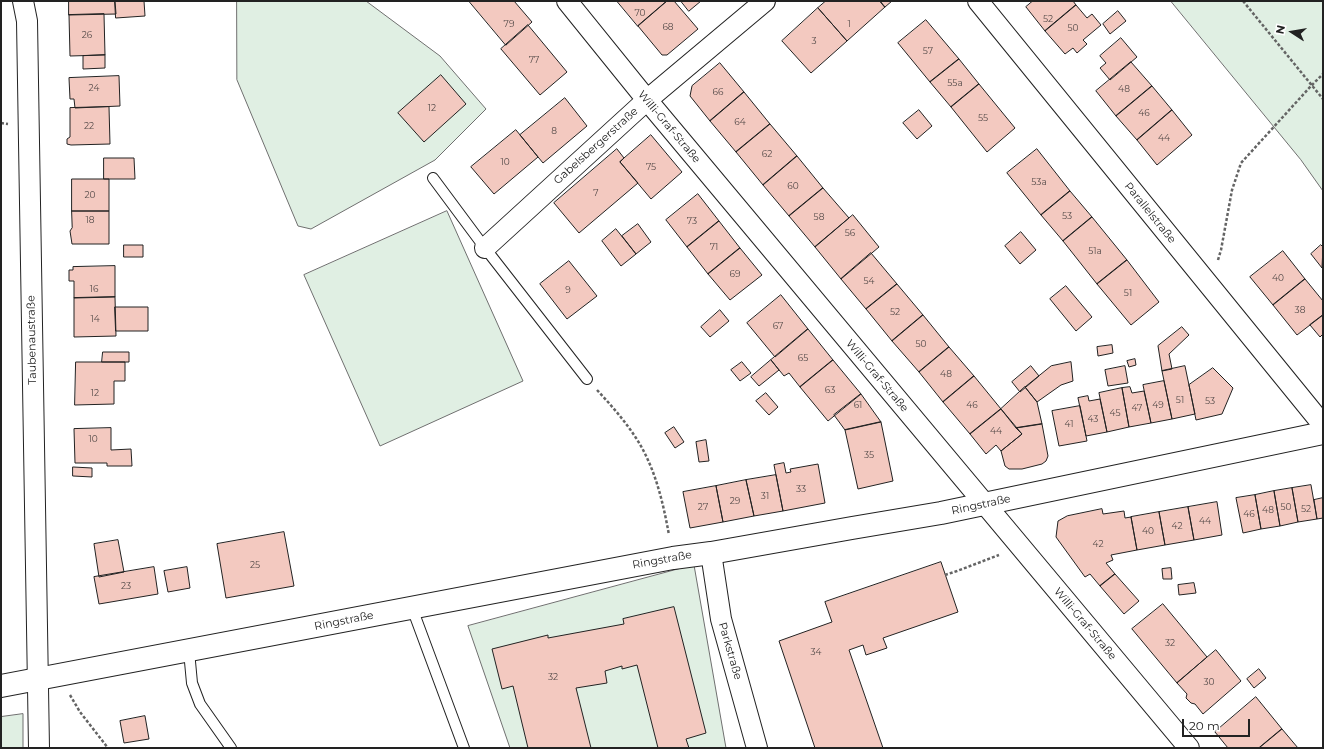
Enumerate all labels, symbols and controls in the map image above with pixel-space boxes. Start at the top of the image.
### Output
house number: 70 [634,8,646,18]
north arrow [1272,12,1312,52]
house number: 52 [1043,14,1053,24]
house number: 79 [504,19,514,29]
house number: 1 [847,19,851,29]
house number: 68 [662,22,674,32]
house number: 50 [1067,23,1079,33]
text: N [1272,24,1288,35]
house number: 26 [82,30,92,40]
house number: 3 [811,36,817,46]
house number: 57 [923,46,933,56]
house number: 77 [529,55,539,65]
house number: 55a [947,78,963,88]
house number: 24 [89,83,99,93]
house number: 48 [1118,84,1130,94]
house number: 66 [713,87,723,97]
street label: Willi-Graf-Straße [635,88,703,166]
house number: 12 [428,103,436,113]
street label: Gabelsbergerstraße [551,105,641,187]
house number: 46 [1138,108,1150,118]
house number: 55 [978,113,988,123]
house number: 64 [734,117,746,127]
house number: 22 [84,121,94,131]
house number: 8 [551,126,557,136]
house number: 44 [1158,133,1170,143]
house number: 62 [762,149,772,159]
house number: 10 [500,157,510,167]
house number: 75 [646,162,656,172]
house number: 53a [1031,177,1047,187]
street label: Parallelstraße [1121,180,1179,246]
house number: 60 [787,181,799,191]
house number: 7 [593,188,599,198]
house number: 20 [84,190,96,200]
house number: 53 [1062,211,1072,221]
house number: 58 [814,212,824,222]
house number: 18 [86,215,94,225]
house number: 73 [687,216,697,226]
house number: 56 [845,228,855,238]
house number: 71 [710,242,718,252]
house number: 51a [1088,246,1102,256]
house number: 69 [730,269,740,279]
house number: 40 [1272,273,1284,283]
house number: 54 [863,276,875,286]
house number: 16 [90,284,98,294]
house number: 9 [565,285,571,295]
house number: 51 [1124,288,1132,298]
street label: Taubenaustraße [25,295,39,385]
house number: 38 [1295,305,1305,315]
house number: 52 [890,307,900,317]
house number: 14 [90,314,100,324]
house number: 67 [773,321,783,331]
street label: Willi-Graf-Straße [843,337,911,415]
house number: 50 [915,339,927,349]
house number: 65 [798,353,808,363]
house number: 48 [940,369,952,379]
house number: 63 [825,385,835,395]
house number: 12 [91,388,99,398]
house number: 51 [1176,395,1184,405]
house number: 53 [1205,396,1215,406]
house number: 61 [854,400,862,410]
house number: 46 [966,400,978,410]
house number: 49 [1152,400,1164,410]
house number: 47 [1132,403,1142,413]
house number: 45 [1109,408,1121,418]
house number: 43 [1088,414,1098,424]
house number: 41 [1065,419,1073,429]
house number: 44 [990,426,1002,436]
house number: 10 [88,434,98,444]
house number: 35 [864,450,874,460]
house number: 33 [796,484,806,494]
house number: 31 [761,491,769,501]
street label: Ringstraße [950,492,1012,518]
house number: 29 [730,496,740,506]
house number: 27 [698,502,708,512]
house number: 50 [1280,502,1292,512]
house number: 52 [1301,504,1311,514]
house number: 48 [1262,505,1274,515]
house number: 46 [1243,509,1255,519]
house number: 44 [1199,516,1211,526]
house number: 42 [1171,521,1183,531]
house number: 40 [1142,526,1154,536]
house number: 42 [1092,539,1104,549]
street label: Ringstraße [631,548,693,572]
house number: 25 [250,560,260,570]
house number: 23 [121,581,131,591]
street label: Willi-Graf-Straße [1051,585,1119,663]
street label: Ringstraße [313,609,375,633]
street label: Parkstraße [715,621,745,681]
house number: 32 [1165,638,1175,648]
house number: 34 [810,647,822,657]
house number: 32 [548,672,558,682]
house number: 30 [1203,677,1215,687]
scale bar [1184,711,1252,737]
text: 20 m [1189,718,1220,733]

